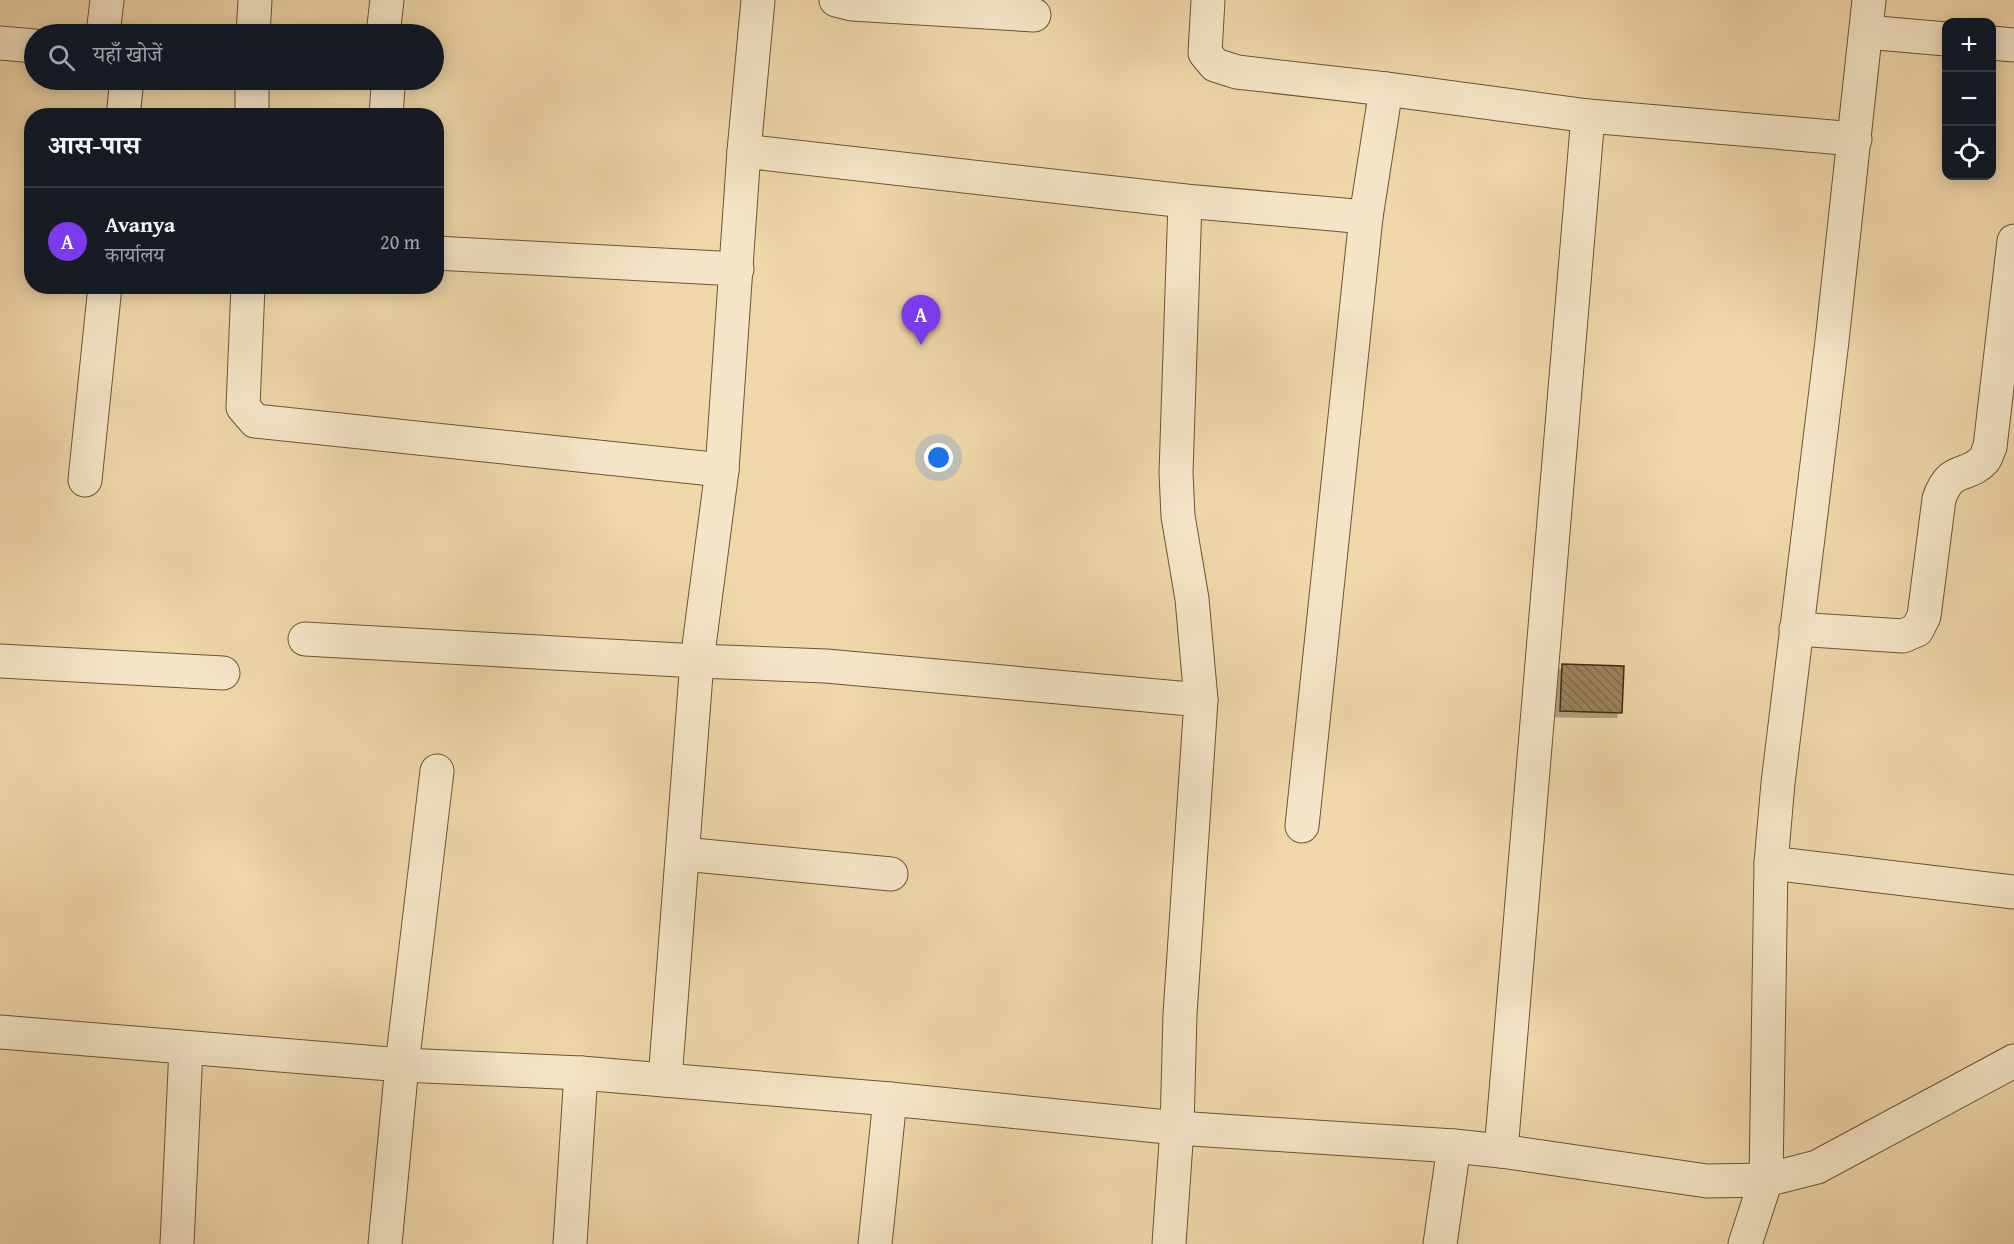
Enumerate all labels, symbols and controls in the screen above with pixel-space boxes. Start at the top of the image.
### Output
map controls [1942,18,1996,180]
button: + [1942,18,1996,72]
search box [24,24,444,90]
text: यहाँ खोजें [93,38,162,70]
icon: search [45,41,78,74]
button: − [1942,72,1996,126]
text: आस-पास [48,125,140,164]
button: locate [1942,126,1996,180]
text: Avanya [105,208,175,240]
text: A [61,227,74,256]
text: 20 m [380,227,420,256]
text: कार्यालय [105,240,164,269]
pin: A [902,296,940,345]
your location [924,443,953,472]

